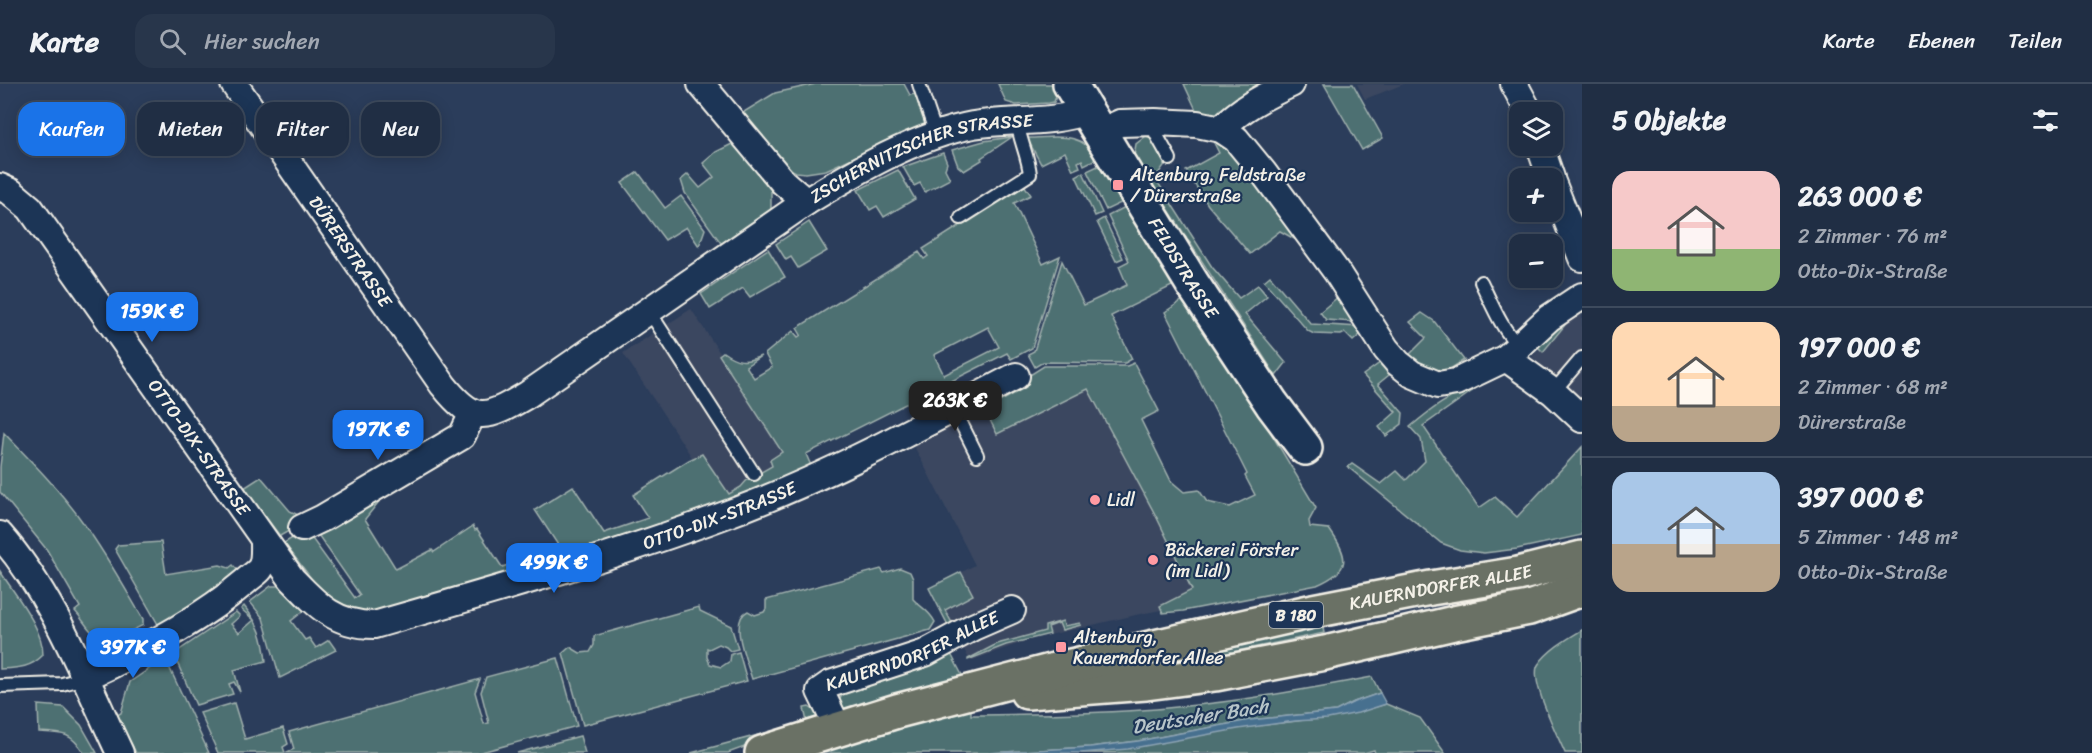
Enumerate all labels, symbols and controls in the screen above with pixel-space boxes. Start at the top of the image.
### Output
search box [135,14,555,68]
text: Karte [30,17,99,66]
text: Hier suchen [204,22,319,61]
text: Karte [1823,22,1875,60]
text: Ebenen [1908,22,1975,60]
text: Teilen [2008,22,2062,60]
icon: search [156,25,189,58]
text: 5 Objekte [1612,97,1726,143]
chip: Kaufen [18,102,125,156]
chip: Mieten [137,102,244,156]
chip: Filter [256,102,349,156]
chip: Neu [361,102,440,156]
map controls [1509,102,1563,288]
button: layers [1509,102,1563,156]
street label: ZSCHERNITZSCHER STRASSE [803,104,1035,212]
icon: filters [2029,104,2062,137]
place label: Altenburg, Feldstraße / Dürerstraße [1129,159,1306,212]
button: + [1509,168,1563,222]
text: 263 000 € [1798,173,1922,219]
marker: Altenburg, Feldstraße / Dürerstraße [1111,178,1125,192]
street label: DÜRERSTRASSE [300,189,401,315]
icon: home [1660,195,1732,267]
street label: FELDSTRASSE [1139,211,1228,326]
text: 2 Zimmer · 76 m² [1798,219,1947,254]
button: − [1509,234,1563,288]
text: Otto-Dix-Straße [1798,254,1948,289]
pin: 159K € [103,292,201,343]
text: 159K € [120,294,184,329]
text: 197 000 € [1798,324,1920,370]
icon: home [1660,346,1732,418]
text: 2 Zimmer · 68 m² [1798,370,1948,405]
street label: OTTO-DIX-STRASSE [139,372,259,524]
pin: 263K € [906,381,1004,432]
text: 263K € [923,383,987,418]
text: Dürerstraße [1798,405,1906,440]
pin: 197K € [329,410,427,461]
text: 197K € [347,412,409,447]
street label: OTTO-DIX-STRASSE [639,472,802,559]
text: 397 000 € [1798,474,1923,520]
place label: Lidl [1107,484,1136,516]
marker: Lidl [1088,493,1102,507]
icon: home [1660,496,1732,568]
text: 5 Zimmer · 148 m² [1798,520,1958,555]
place label: Bäckerei Förster (im Lidl) [1165,534,1300,587]
pin: 499K € [505,543,603,594]
text: 499K € [520,545,588,580]
marker: Bäckerei Förster (im Lidl) [1146,553,1160,567]
street label: KAUERNDORFER ALLEE [1346,555,1536,620]
text: Otto-Dix-Straße [1798,555,1948,590]
street label: KAUERNDORFER ALLEE [821,601,1005,700]
road number: B 180 [1269,602,1323,628]
place label: Altenburg, Kauerndorfer Allee [1072,621,1224,674]
pin: 397K € [84,628,182,679]
text: 397K € [100,630,166,665]
marker: Altenburg, Kauerndorfer Allee [1054,640,1068,654]
water label: Deutscher Bach [1129,688,1272,745]

